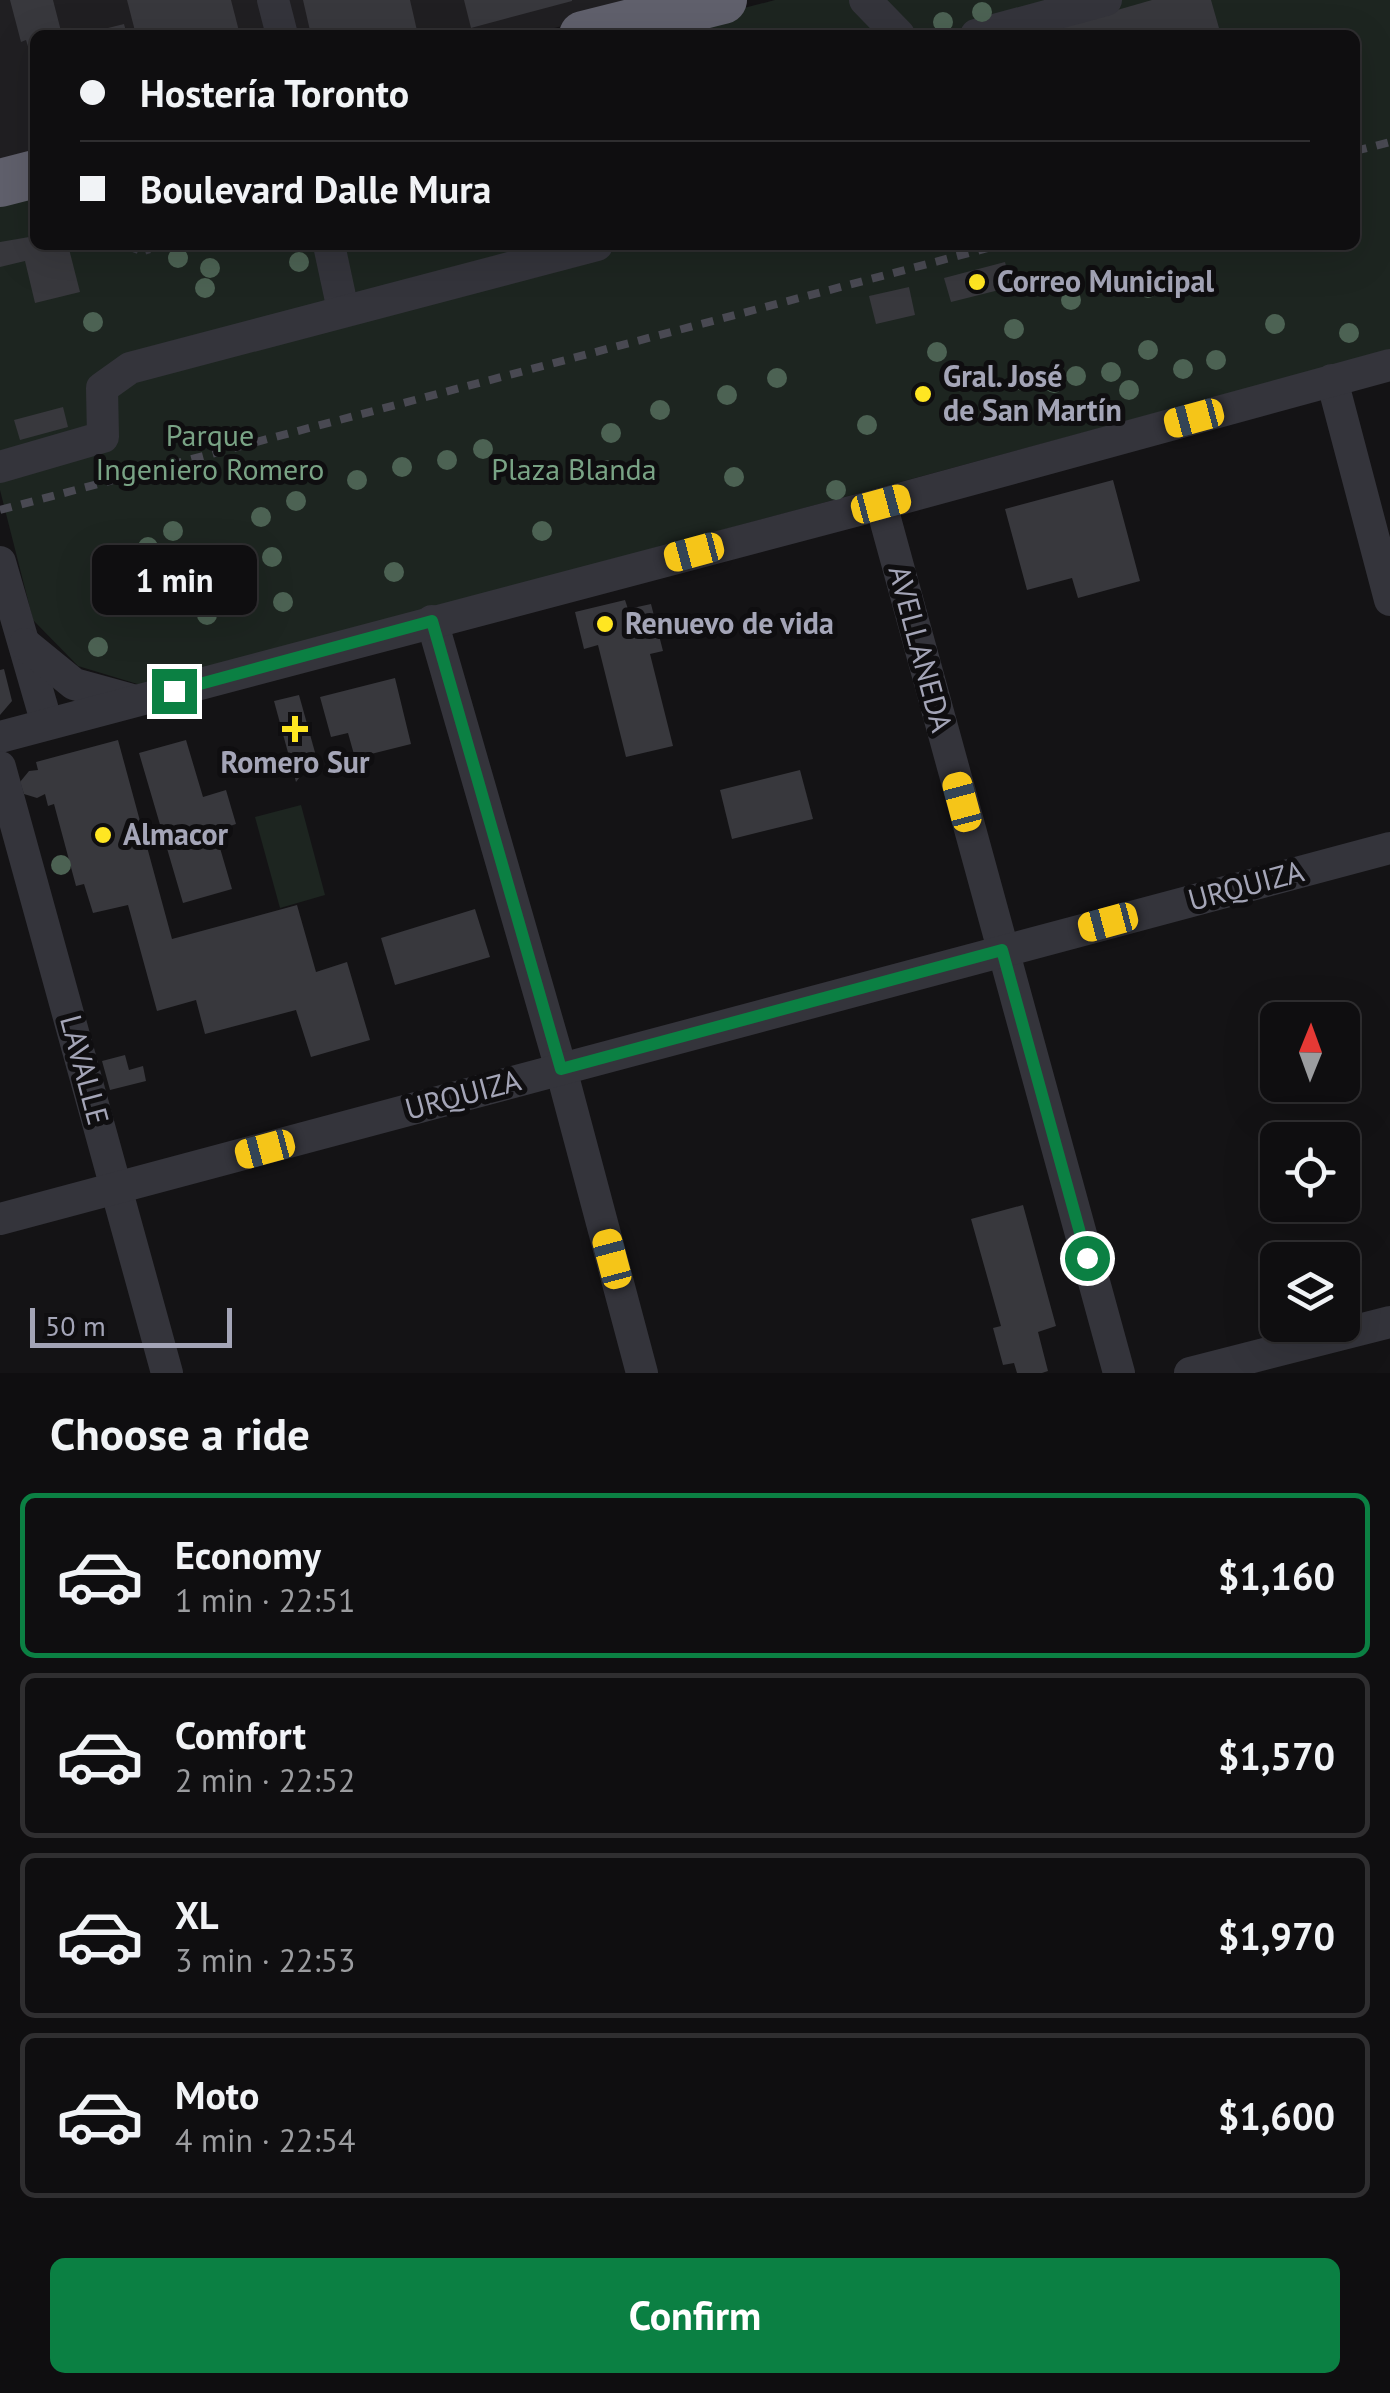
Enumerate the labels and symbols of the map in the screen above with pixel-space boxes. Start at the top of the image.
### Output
place label: Correo Municipal [997,261,1214,300]
marker: Correo Municipal [966,271,988,293]
place label: Gral. José de San Martín [943,356,1122,429]
marker: Gral. José de San Martín [912,383,934,405]
car [1161,396,1227,440]
park label: Parque Ingeniero Romero [96,415,324,488]
park label: Plaza Blanda [491,449,657,488]
car [848,482,914,526]
car [661,530,727,574]
callout: 1 min [91,546,256,616]
street label: AVELLANEDA [881,561,962,737]
place label: Renuevo de vida [625,603,834,642]
marker: Renuevo de vida [594,613,616,635]
route end [152,669,197,714]
marker: Romero Sur [284,718,306,740]
place label: Romero Sur [221,742,370,781]
car [940,769,984,835]
place label: Almacor [123,814,229,853]
marker: Almacor [92,824,114,846]
street label: URQUIZA [1183,850,1308,919]
car [1075,900,1141,944]
north arrow [1260,1002,1360,1102]
street label: LAVALLE [52,1010,119,1129]
street label: URQUIZA [400,1059,525,1128]
car [232,1127,298,1171]
car [590,1226,634,1292]
route start [1065,1236,1110,1281]
scale bar [30,1303,232,1348]

